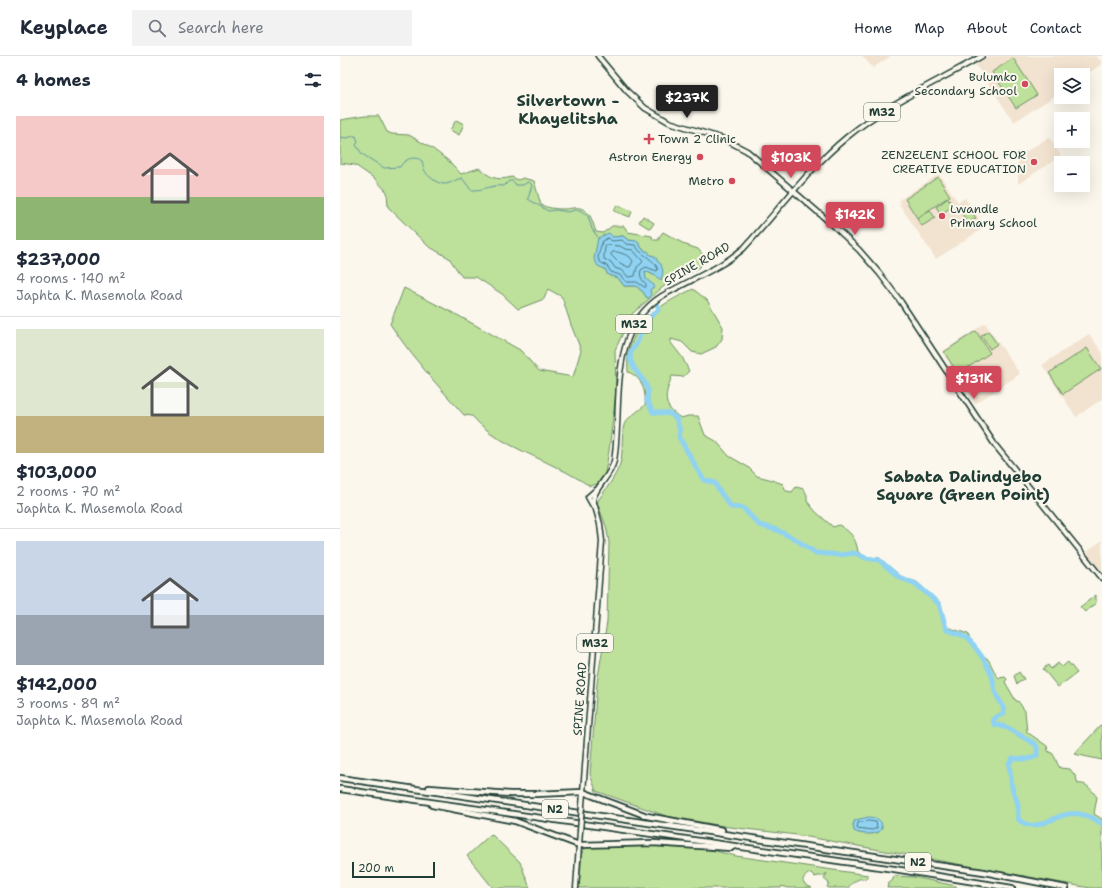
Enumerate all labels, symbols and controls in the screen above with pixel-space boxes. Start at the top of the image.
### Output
search box [132,10,412,46]
text: Keyplace [20,15,108,40]
icon: search [146,17,168,39]
text: Search here [178,18,264,38]
text: Home [854,19,893,37]
text: Map [915,19,945,37]
text: About [967,19,1008,37]
text: Contact [1030,19,1082,37]
map controls [1054,68,1090,192]
button: layers [1054,68,1090,104]
text: 4 homes [16,69,91,91]
icon: filters [302,69,324,91]
place label: Bulumko Secondary School [914,69,1017,99]
marker: Bulumko Secondary School [1020,79,1030,89]
pin: $237K [659,85,715,119]
text: $237K [665,89,709,106]
district label: Silvertown - Khayelitsha [516,90,620,129]
road number: M32 [864,103,900,121]
button: + [1054,112,1090,148]
place label: Town 2 Clinic [658,131,736,147]
marker: Town 2 Clinic [643,133,655,145]
icon: home [134,142,206,214]
pin: $103K [763,145,819,179]
place label: ZENZELENI SCHOOL FOR CREATIVE EDUCATION [881,147,1026,177]
place label: Astron Energy [608,149,692,165]
text: $103K [771,149,811,166]
marker: Astron Energy [695,152,705,162]
button: − [1054,156,1090,192]
marker: ZENZELENI SCHOOL FOR CREATIVE EDUCATION [1029,157,1039,167]
place label: Metro [689,173,724,189]
marker: Metro [727,176,737,186]
place label: Lwandle Primary School [950,201,1037,231]
pin: $142K [827,202,883,236]
text: $142K [835,206,875,223]
marker: Lwandle Primary School [937,211,947,221]
street label: SPINE ROAD [661,239,733,289]
text: $237,000 [16,248,101,270]
text: 4 rooms · 140 m² [16,270,125,287]
text: Japhta K. Masemola Road [16,287,183,304]
road number: M32 [616,315,652,333]
icon: home [134,355,206,427]
pin: $131K [946,366,1002,400]
text: $131K [955,370,993,387]
text: $103,000 [16,461,97,483]
district label: Sabata Dalindyebo Square (Green Point) [876,466,1050,505]
text: 2 rooms · 70 m² [16,483,120,500]
text: Japhta K. Masemola Road [16,500,183,517]
icon: home [134,567,206,639]
road number: M32 [577,634,613,652]
street label: SPINE ROAD [569,662,591,736]
text: $142,000 [16,673,97,695]
text: 3 rooms · 89 m² [16,695,120,712]
text: Japhta K. Masemola Road [16,712,183,729]
road number: N2 [542,800,568,818]
road number: N2 [905,853,931,871]
scale bar [352,860,435,879]
text: 200 m [358,861,394,876]

